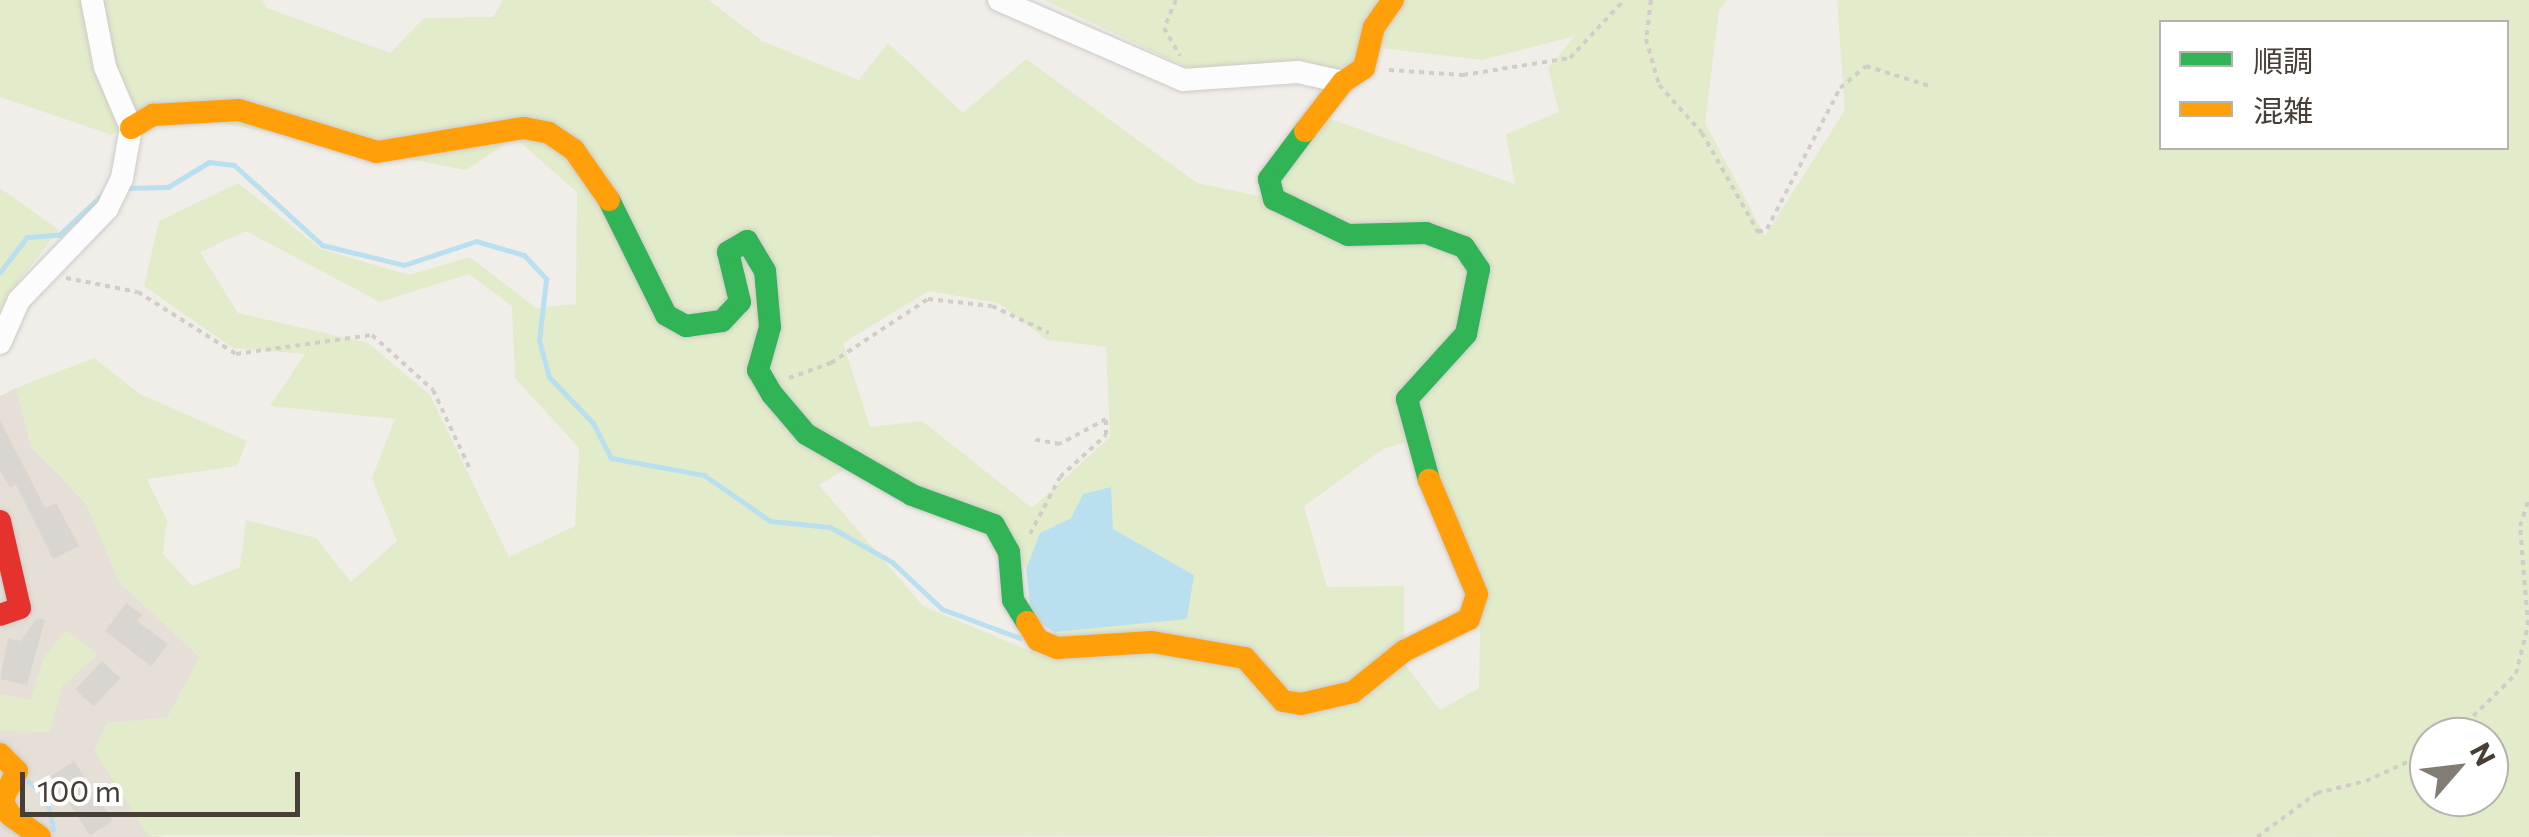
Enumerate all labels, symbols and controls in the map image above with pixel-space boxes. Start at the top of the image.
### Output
legend [2159,20,2509,150]
text: 順調 [2253,41,2313,78]
text: 混雑 [2253,91,2313,128]
north arrow [2409,717,2509,817]
text: N [2464,737,2504,771]
scale bar [25,752,305,814]
text: 100 m [37,771,121,808]

